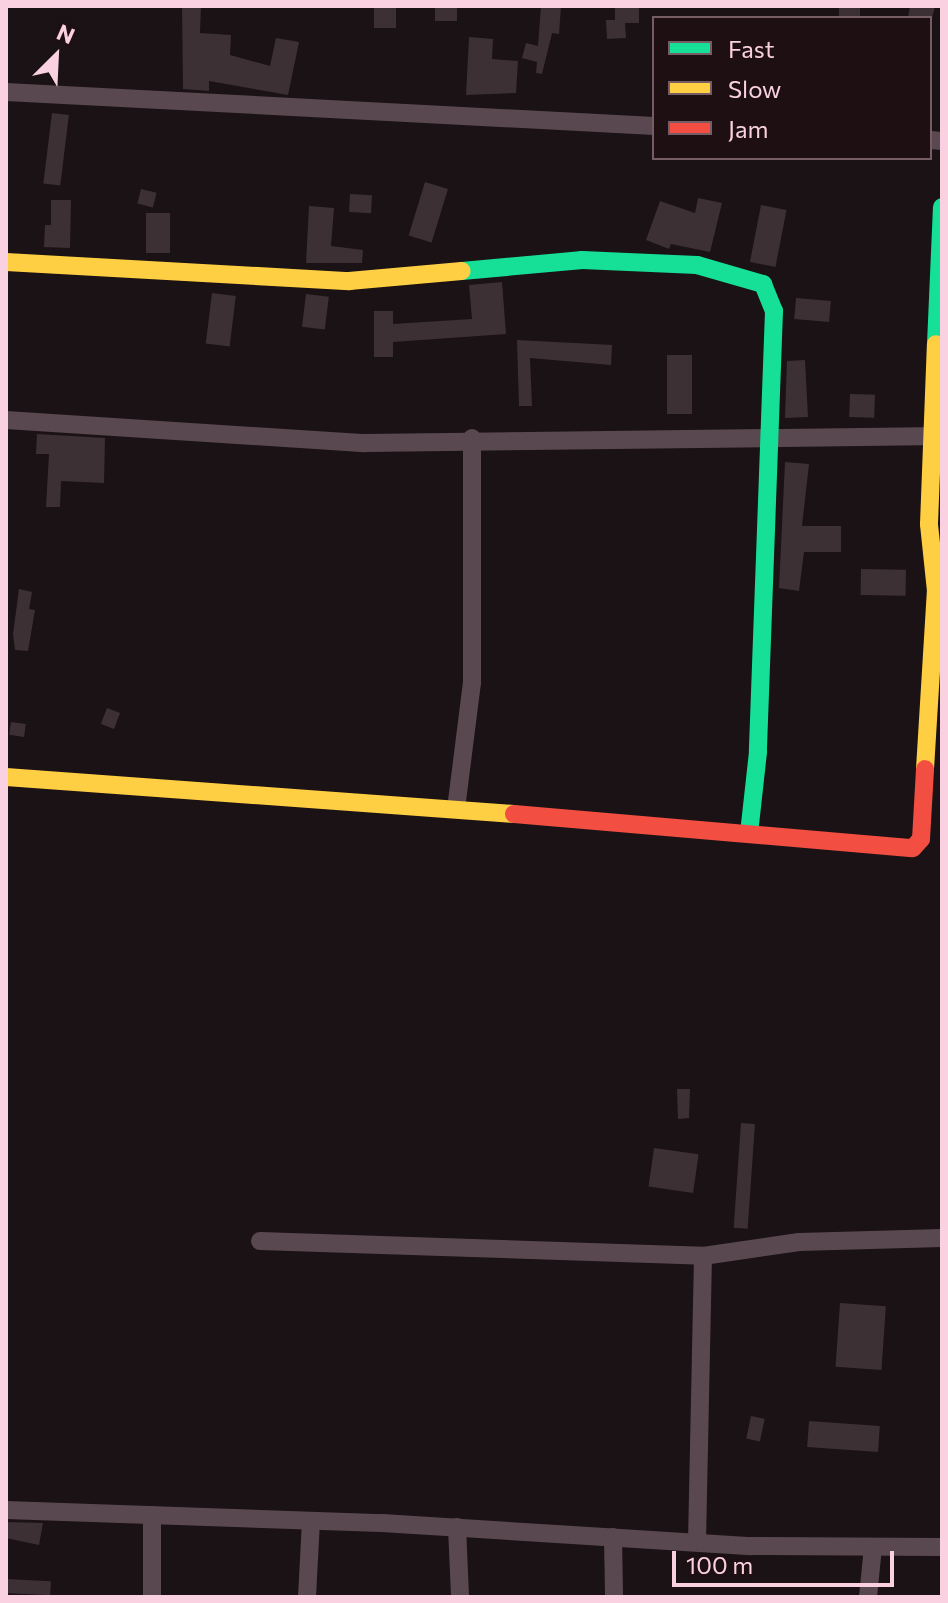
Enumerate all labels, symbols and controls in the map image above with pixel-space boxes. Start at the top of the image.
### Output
north arrow [16,16,96,96]
legend [652,16,932,160]
text: N [53,18,79,49]
text: Fast [728,34,775,63]
text: Slow [728,74,781,103]
text: Jam [728,114,768,143]
scale bar [676,1535,898,1585]
text: 100 m [686,1550,753,1579]

